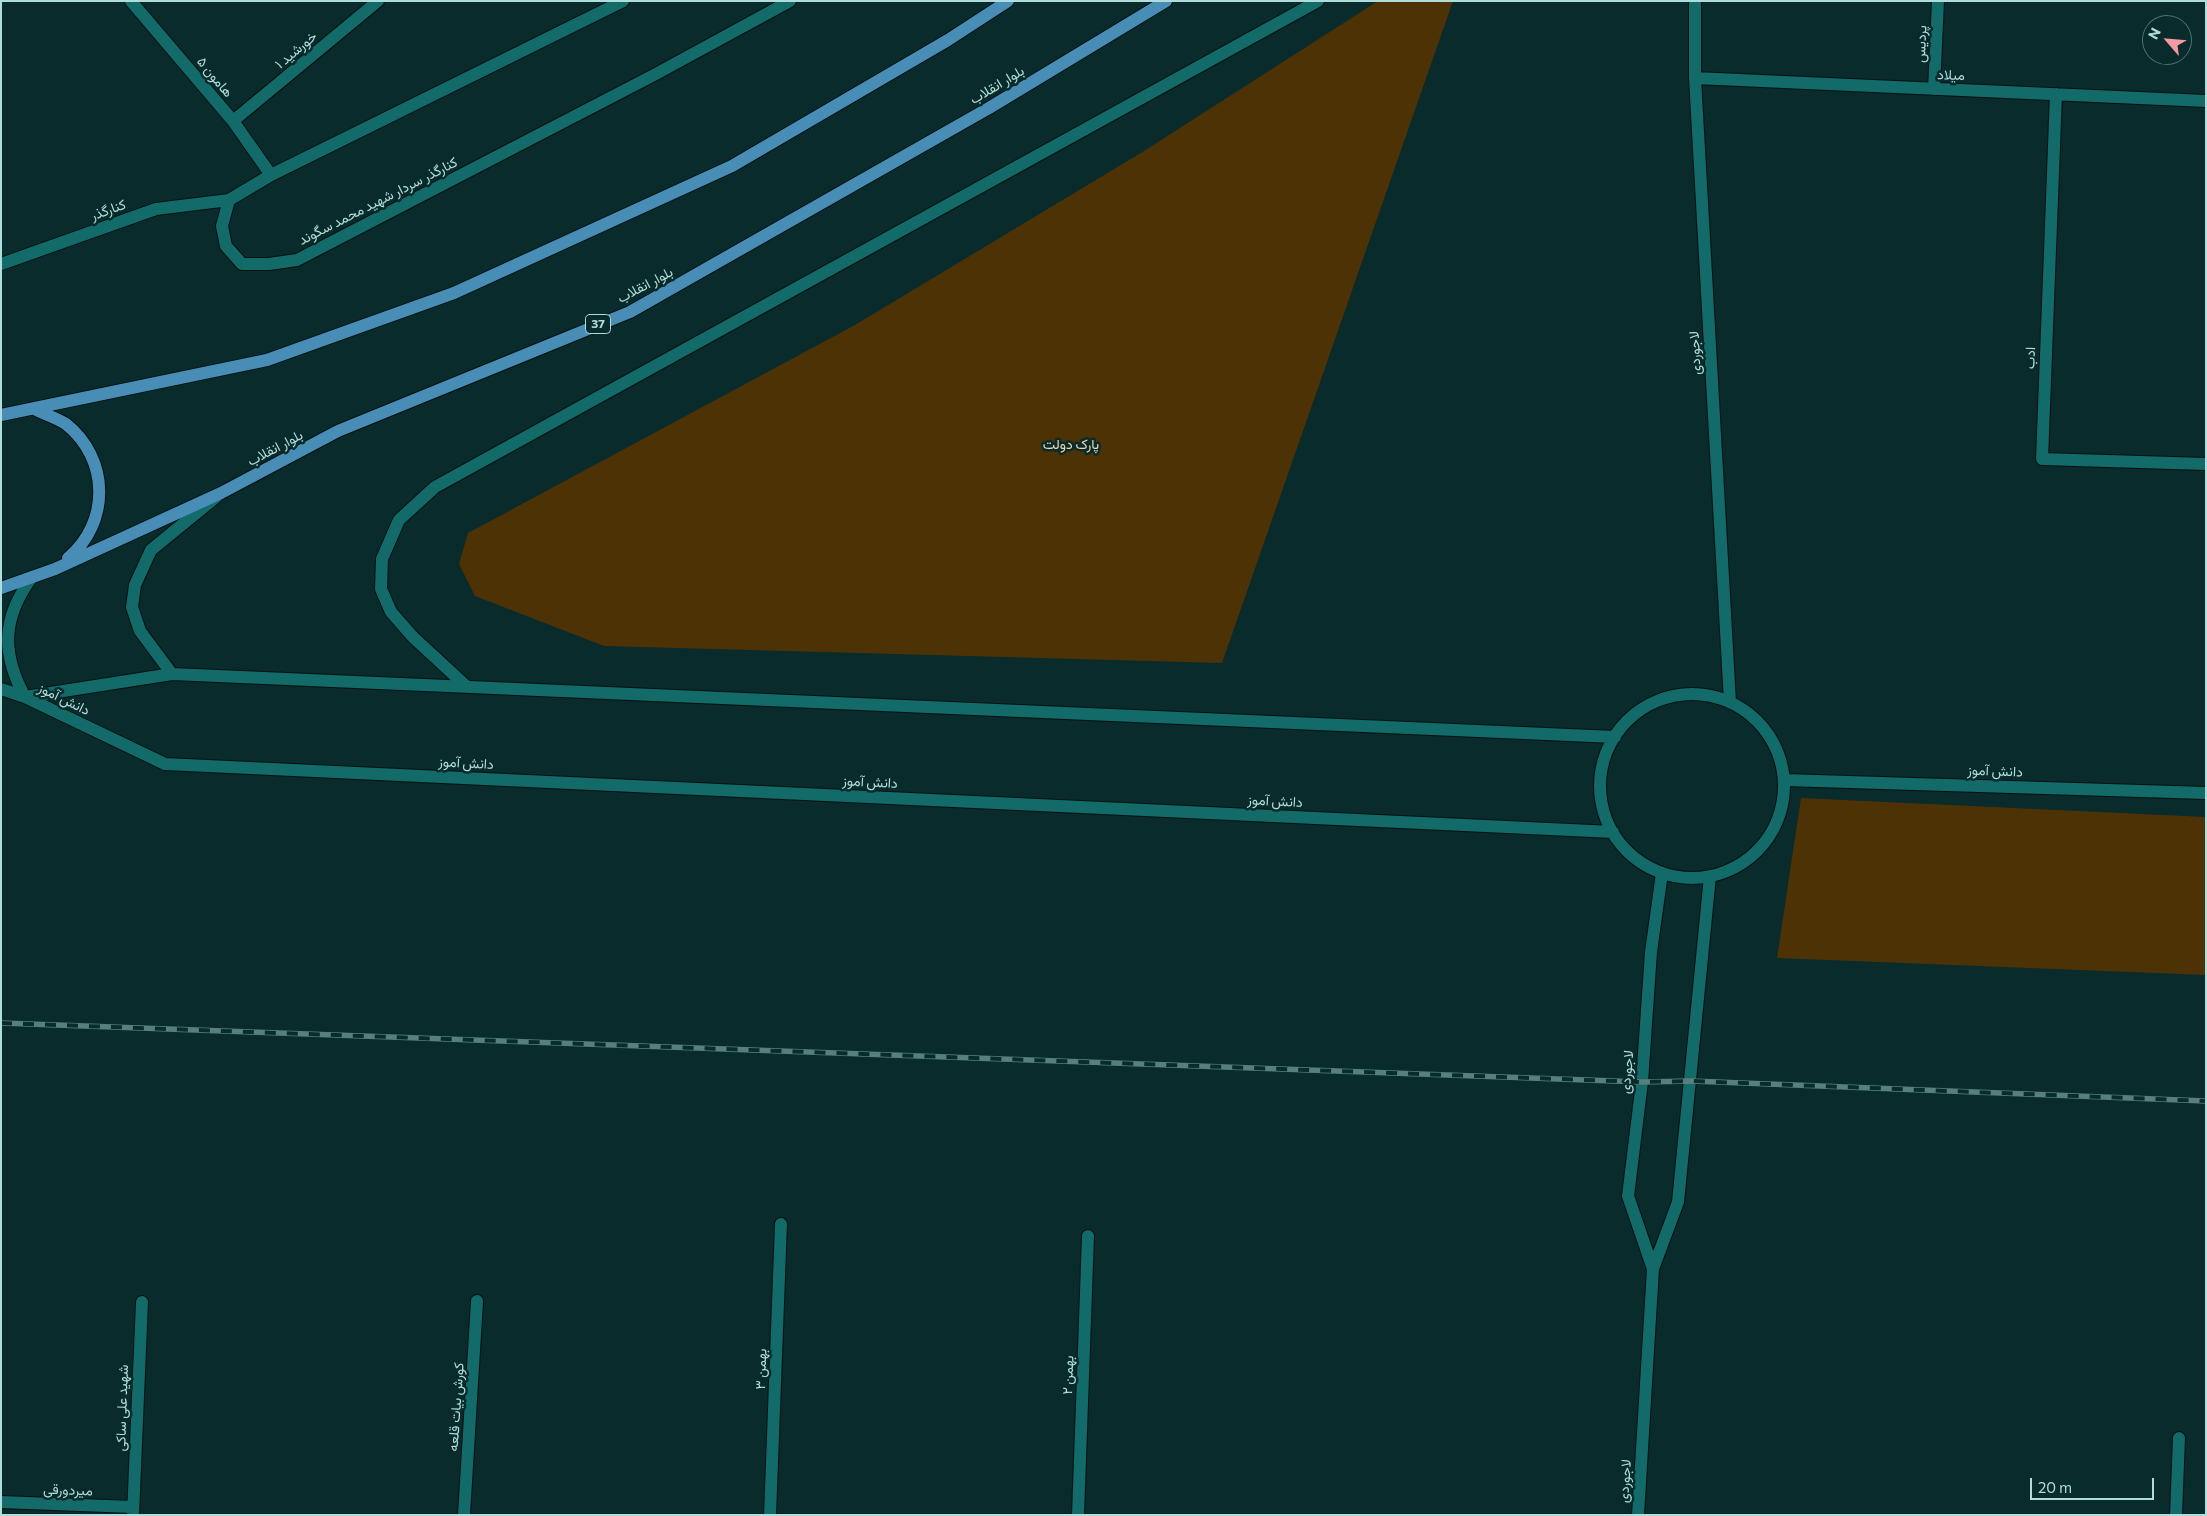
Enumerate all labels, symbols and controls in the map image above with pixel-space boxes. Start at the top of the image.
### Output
north arrow [2142,15,2192,65]
street label: پردیس [1912,25,1930,63]
text: N [2144,25,2164,42]
street label: خورشید ۱ [272,28,320,72]
street label: هامون ۵ [193,53,237,101]
street label: بلوار انقلاب [967,62,1027,108]
street label: میلاد [1937,66,1965,84]
street label: کنارگذر سردار شهید محمد سگوند [296,154,460,248]
street label: کنارگذر [88,196,128,224]
street label: بلوار انقلاب [614,263,676,307]
road number: 37 [586,314,610,334]
street label: لاجوردی [1685,331,1705,375]
street label: ادب [2021,347,2039,369]
street label: بلوار انقلاب [244,426,306,470]
park label: پارک دولت [1043,436,1099,452]
street label: دانش آموز [35,679,93,719]
street label: دانش آموز [438,753,494,773]
street label: دانش آموز [1967,762,2023,780]
street label: دانش آموز [842,772,898,792]
street label: دانش آموز [1247,791,1303,811]
street label: لاجوردی [1617,1049,1637,1095]
street label: بهمن ۳ [752,1348,770,1390]
street label: بهمن ۲ [1059,1355,1077,1395]
street label: کورش بیات قلعه [445,1362,467,1452]
street label: شهید علی ساکی [112,1364,132,1452]
street label: لاجوردی [1615,1459,1635,1503]
scale bar [2032,1468,2156,1500]
text: 20 m [2038,1478,2072,1496]
street label: میردورقی [43,1481,93,1499]

